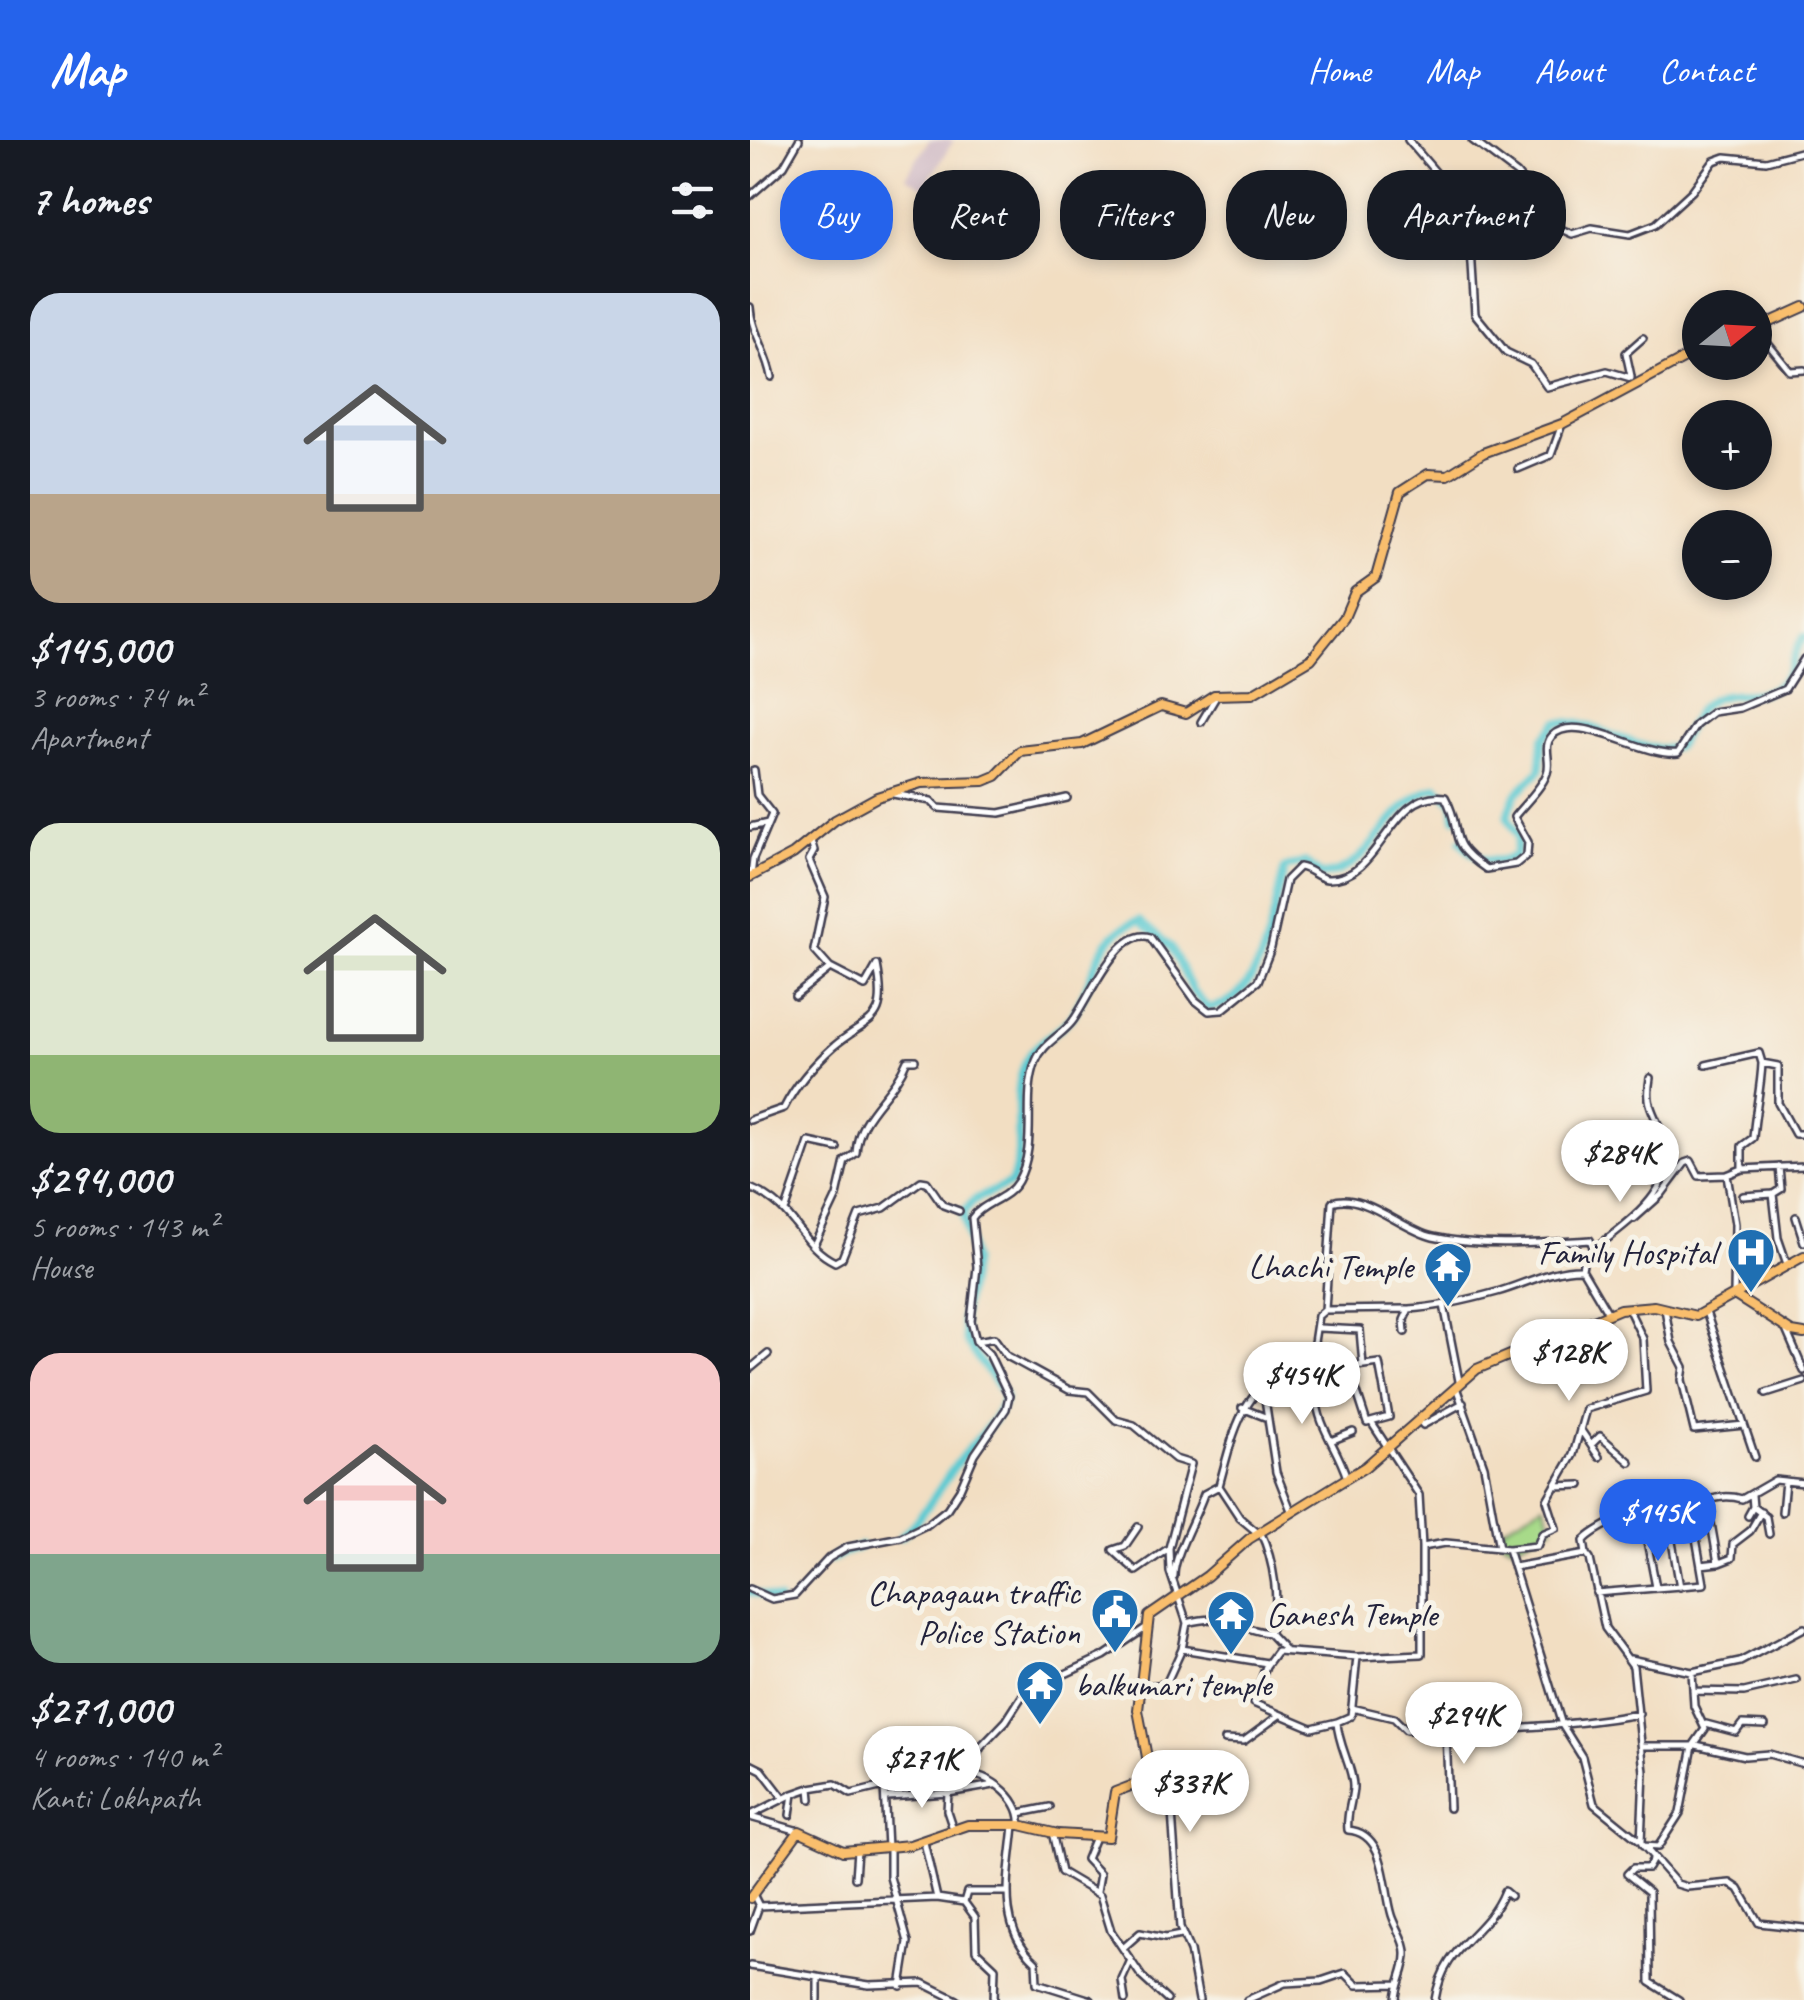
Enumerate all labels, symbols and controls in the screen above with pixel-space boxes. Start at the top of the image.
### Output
text: Map [50,40,125,100]
text: Home [1308,48,1371,93]
text: Map [1426,48,1479,93]
text: About [1534,48,1604,93]
text: Contact [1659,48,1754,93]
chip: Buy [780,170,893,260]
chip: Rent [913,170,1040,260]
chip: Filters [1060,170,1206,260]
chip: New [1226,170,1347,260]
chip: Apartment [1367,170,1566,260]
icon: filters [665,173,720,228]
text: 7 homes [30,174,148,227]
north arrow [1682,290,1772,380]
map controls [1682,290,1772,600]
icon: home [285,358,465,538]
button: + [1682,400,1772,490]
button: − [1682,510,1772,600]
text: $145,000 [30,623,170,676]
text: 3 rooms · 74 m² [30,676,203,717]
text: Apartment [30,717,148,758]
icon: home [285,888,465,1068]
pin: $284K [1550,1120,1690,1205]
text: $284K [1583,1132,1657,1173]
text: $294,000 [30,1153,170,1206]
text: 5 rooms · 143 m² [30,1206,217,1247]
hospital icon: Family Hospital [1725,1226,1777,1294]
place label: Family Hospital [1538,1230,1722,1275]
temple icon: Lhachi Temple [1422,1240,1474,1308]
place label: Lhachi Temple [1248,1244,1416,1289]
text: House [30,1247,92,1288]
pin: $128K [1499,1319,1639,1404]
text: $128K [1532,1331,1606,1372]
pin: $454K [1232,1342,1372,1427]
text: $454K [1265,1354,1339,1395]
icon: home [285,1418,465,1598]
pin: $145K [1588,1479,1728,1564]
text: $145K [1621,1491,1695,1532]
place label: Chapagaun traffic Police Station [867,1570,1082,1655]
public building icon: Chapagaun traffic Police Station [1089,1586,1141,1654]
temple icon: Ganesh Temple [1205,1588,1257,1656]
place label: Ganesh Temple [1266,1592,1440,1637]
temple icon: balkumari temple [1014,1658,1066,1726]
place label: balkumari temple [1075,1662,1274,1707]
pin: $294K [1394,1682,1534,1767]
text: $271,000 [30,1683,170,1736]
text: $294K [1427,1694,1501,1735]
pin: $271K [852,1726,992,1811]
text: 4 rooms · 140 m² [30,1736,217,1777]
text: $271K [885,1738,959,1779]
pin: $337K [1120,1750,1260,1835]
text: $337K [1153,1762,1227,1803]
text: Kanti Lokhpath [30,1777,200,1818]

